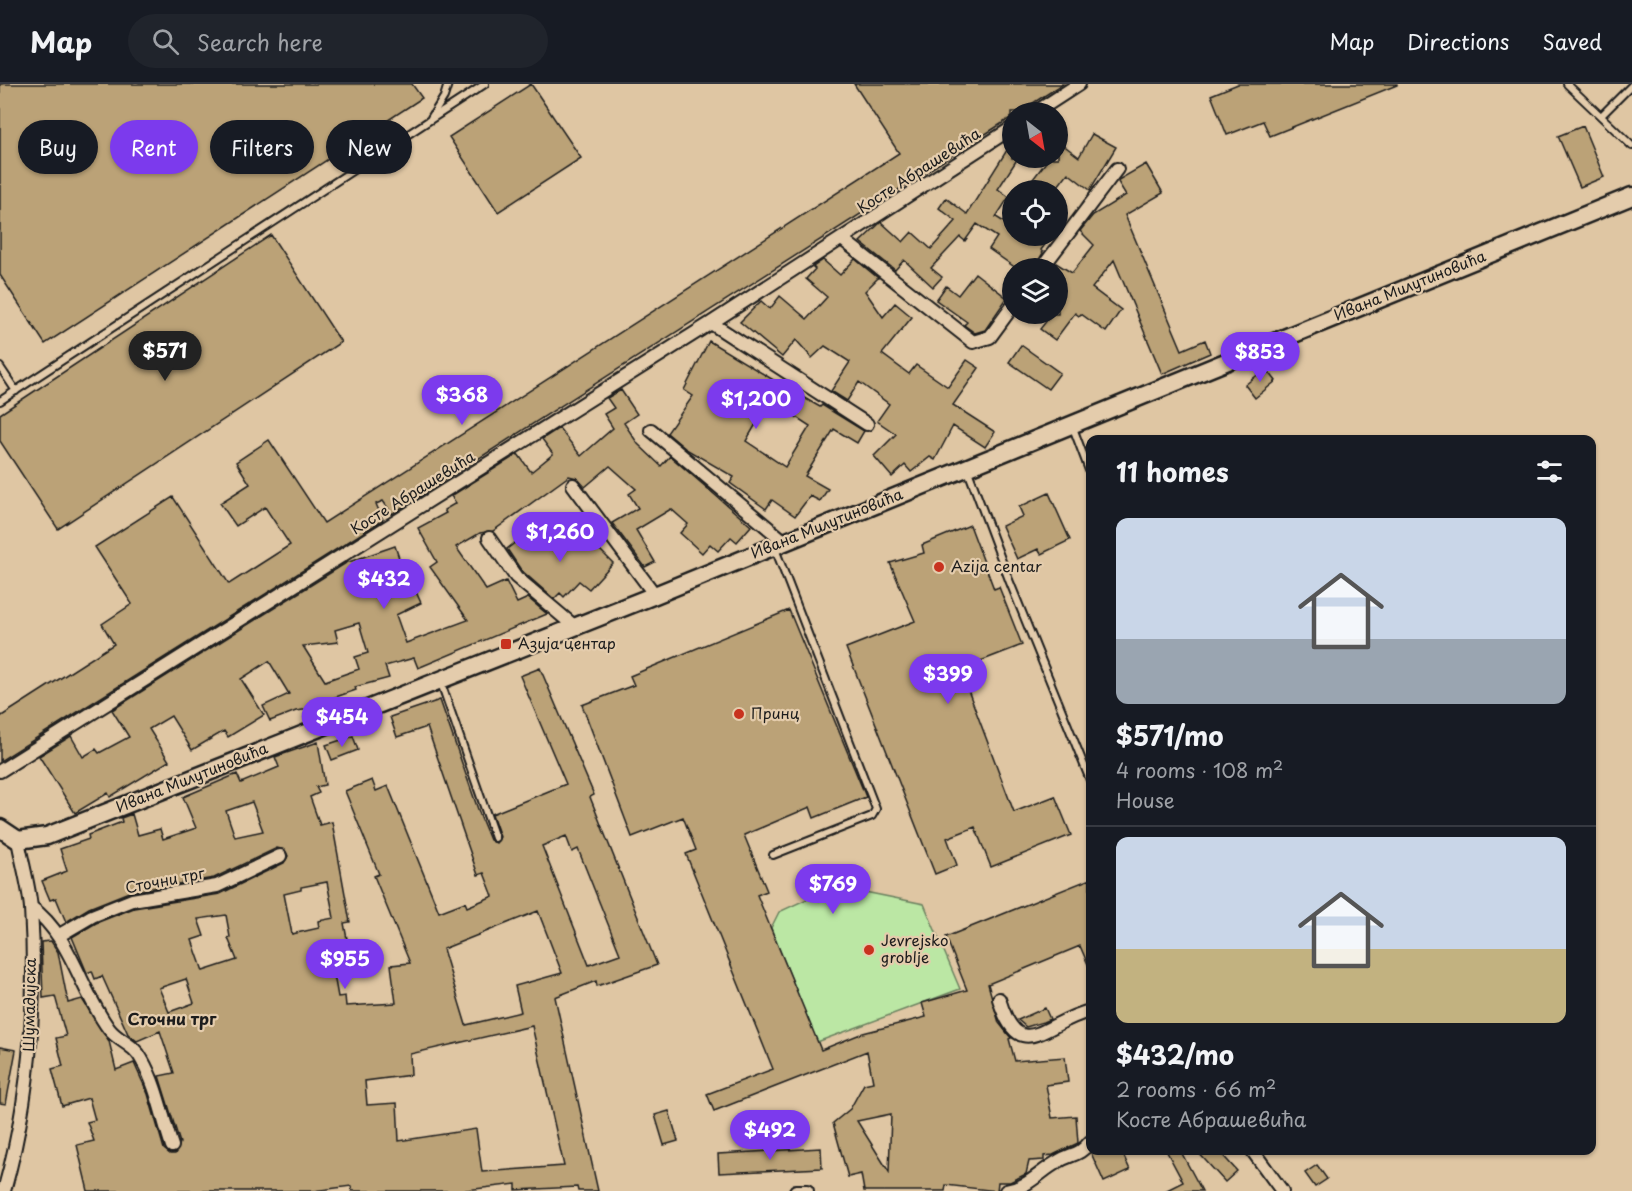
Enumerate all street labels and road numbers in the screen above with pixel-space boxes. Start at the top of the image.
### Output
street label: Косте Абрашевића [852,121,985,218]
street label: Ивана Милутиновића [1330,243,1489,326]
street label: Косте Абрашевића [346,444,479,539]
street label: Ивана Милутиновића [747,481,906,564]
street label: Ивана Милутиновића [112,735,271,818]
street label: Сточни трг [123,860,207,899]
street label: Шумадијска [16,957,41,1052]

